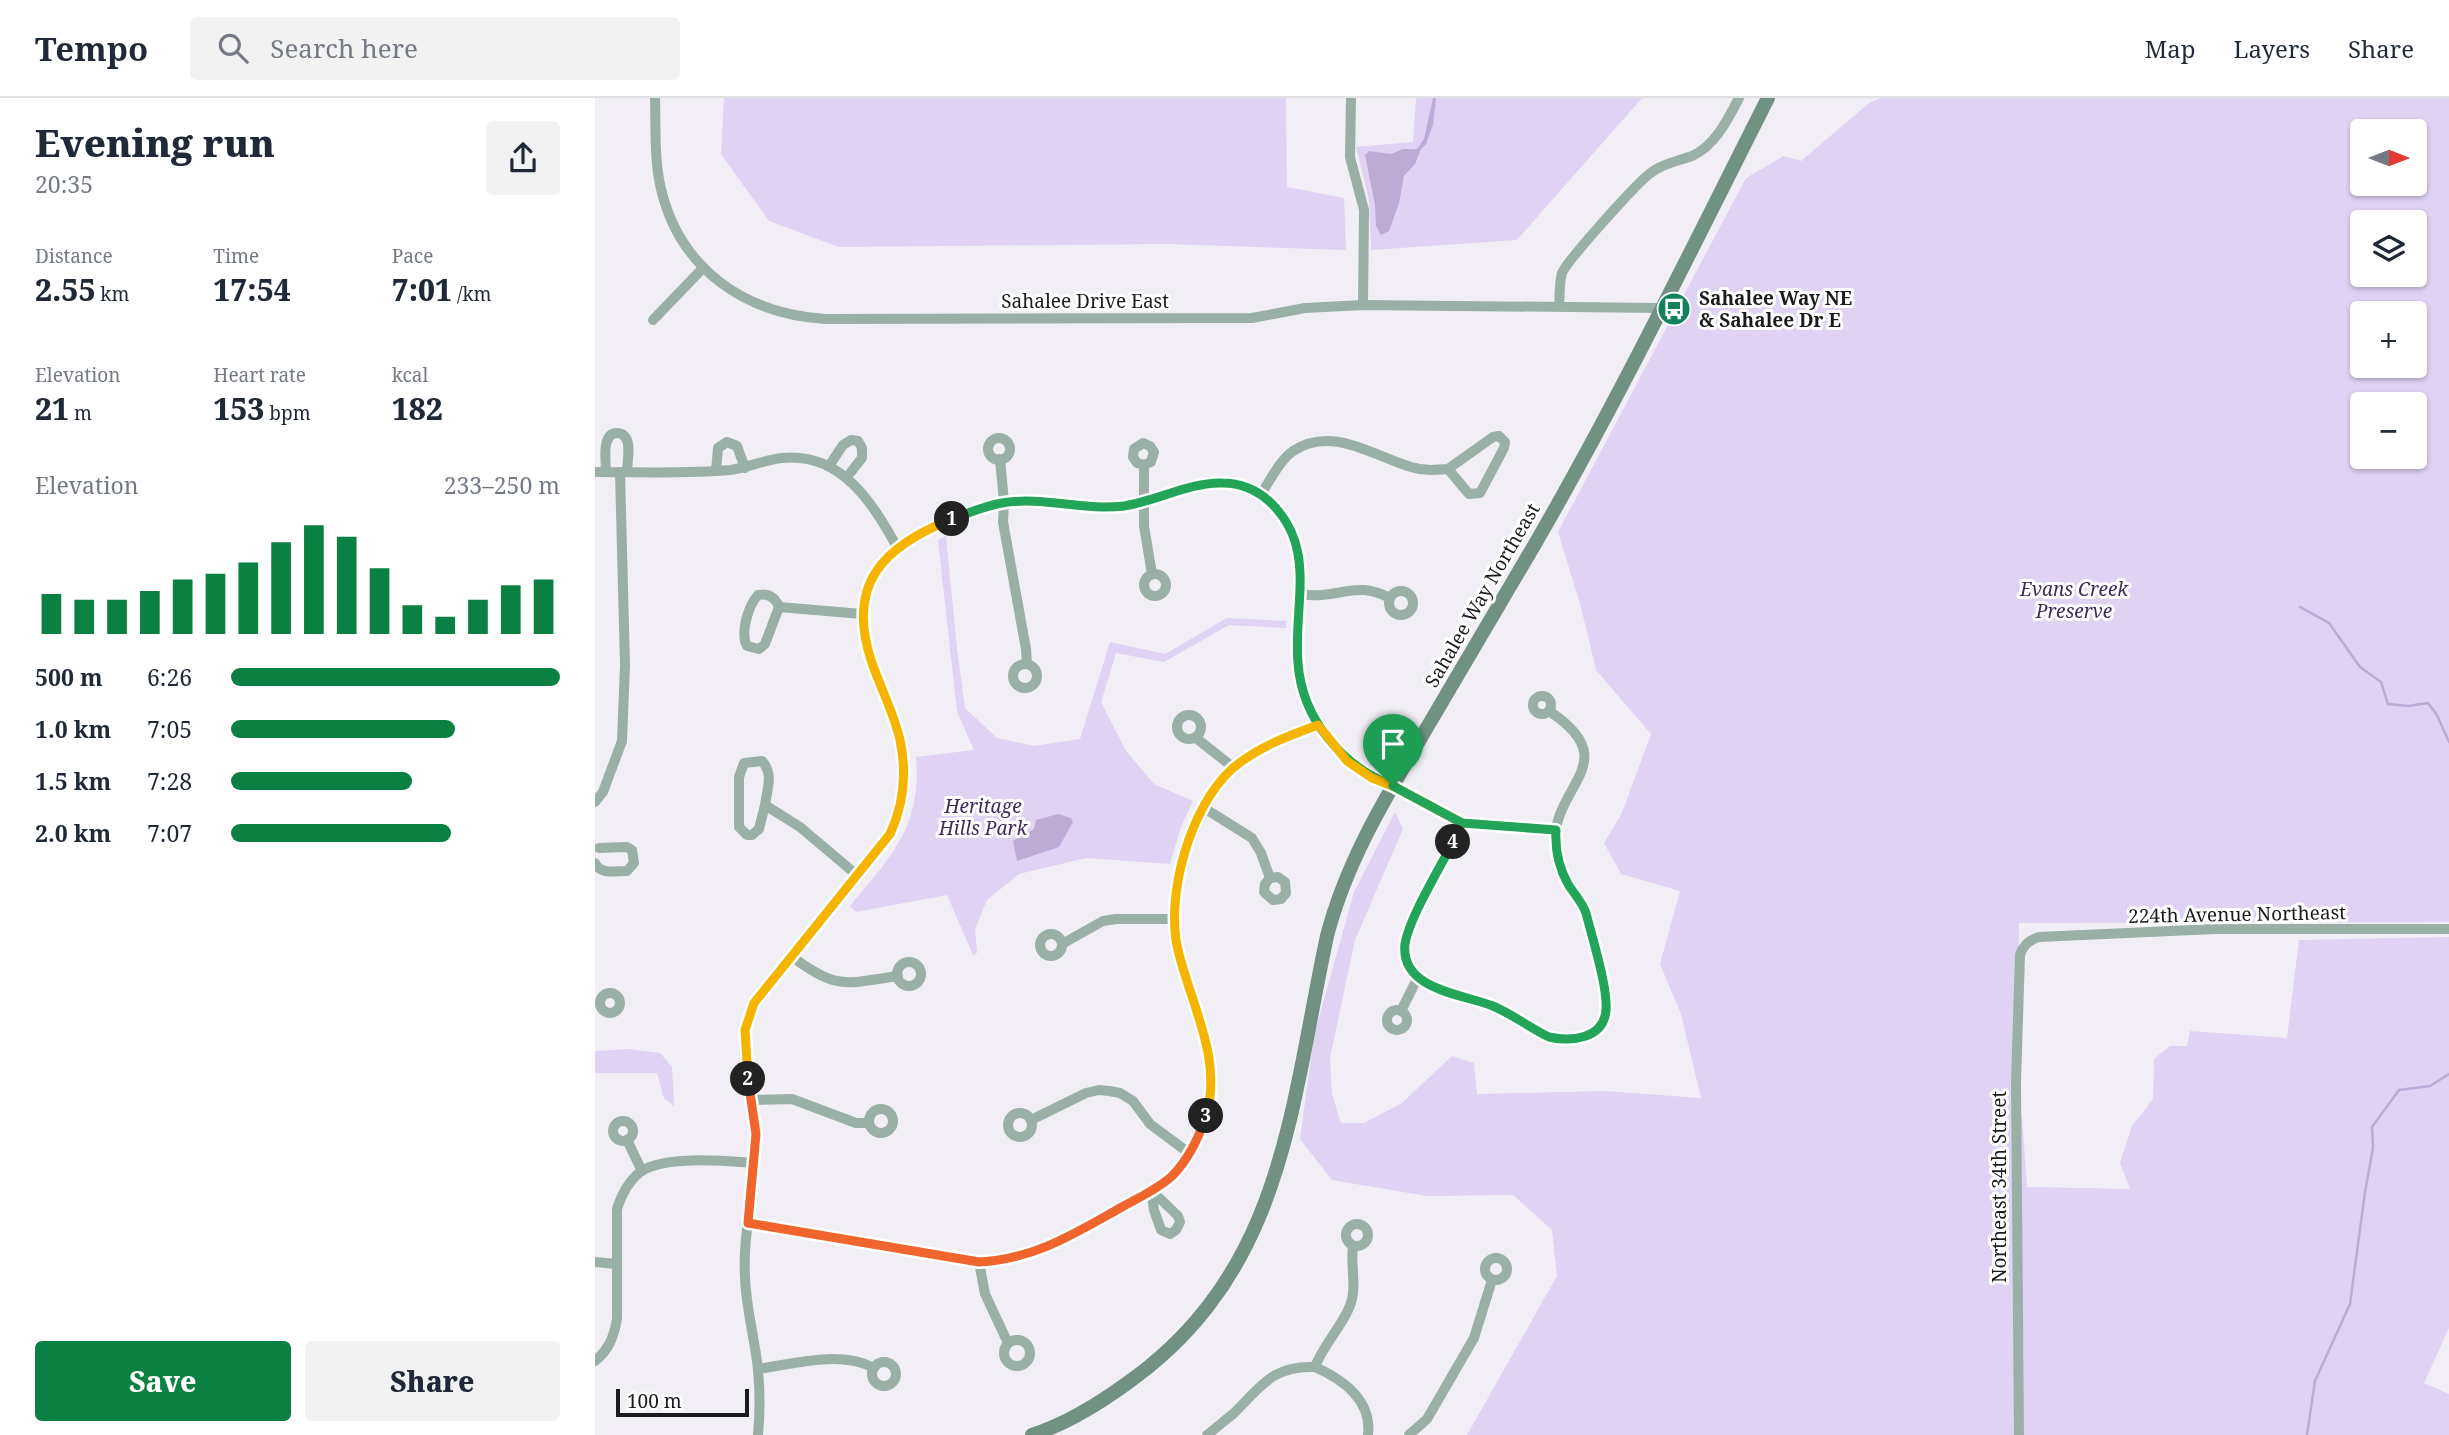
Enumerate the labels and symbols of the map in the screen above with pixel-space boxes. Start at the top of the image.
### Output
north arrow [2350,119,2427,196]
place label: Sahalee Way NE & Sahalee Dr E [1699,285,1852,333]
street label: Sahalee Drive East [1001,288,1169,314]
bus stop icon: Sahalee Way NE & Sahalee Dr E [1655,290,1693,328]
street label: Sahalee Way Northeast [1419,498,1546,692]
pin: 1 [935,502,969,536]
park label: Evans Creek Preserve [2019,576,2129,624]
pin [1363,714,1423,786]
park label: Heritage Hills Park [938,793,1029,841]
pin: 4 [1435,824,1471,860]
street label: 224th Avenue Northeast [2128,899,2346,929]
pin: 2 [731,1062,765,1096]
street label: Northeast 34th Street [1986,1091,2012,1283]
pin: 3 [1189,1098,1223,1134]
scale bar [616,1386,749,1418]

